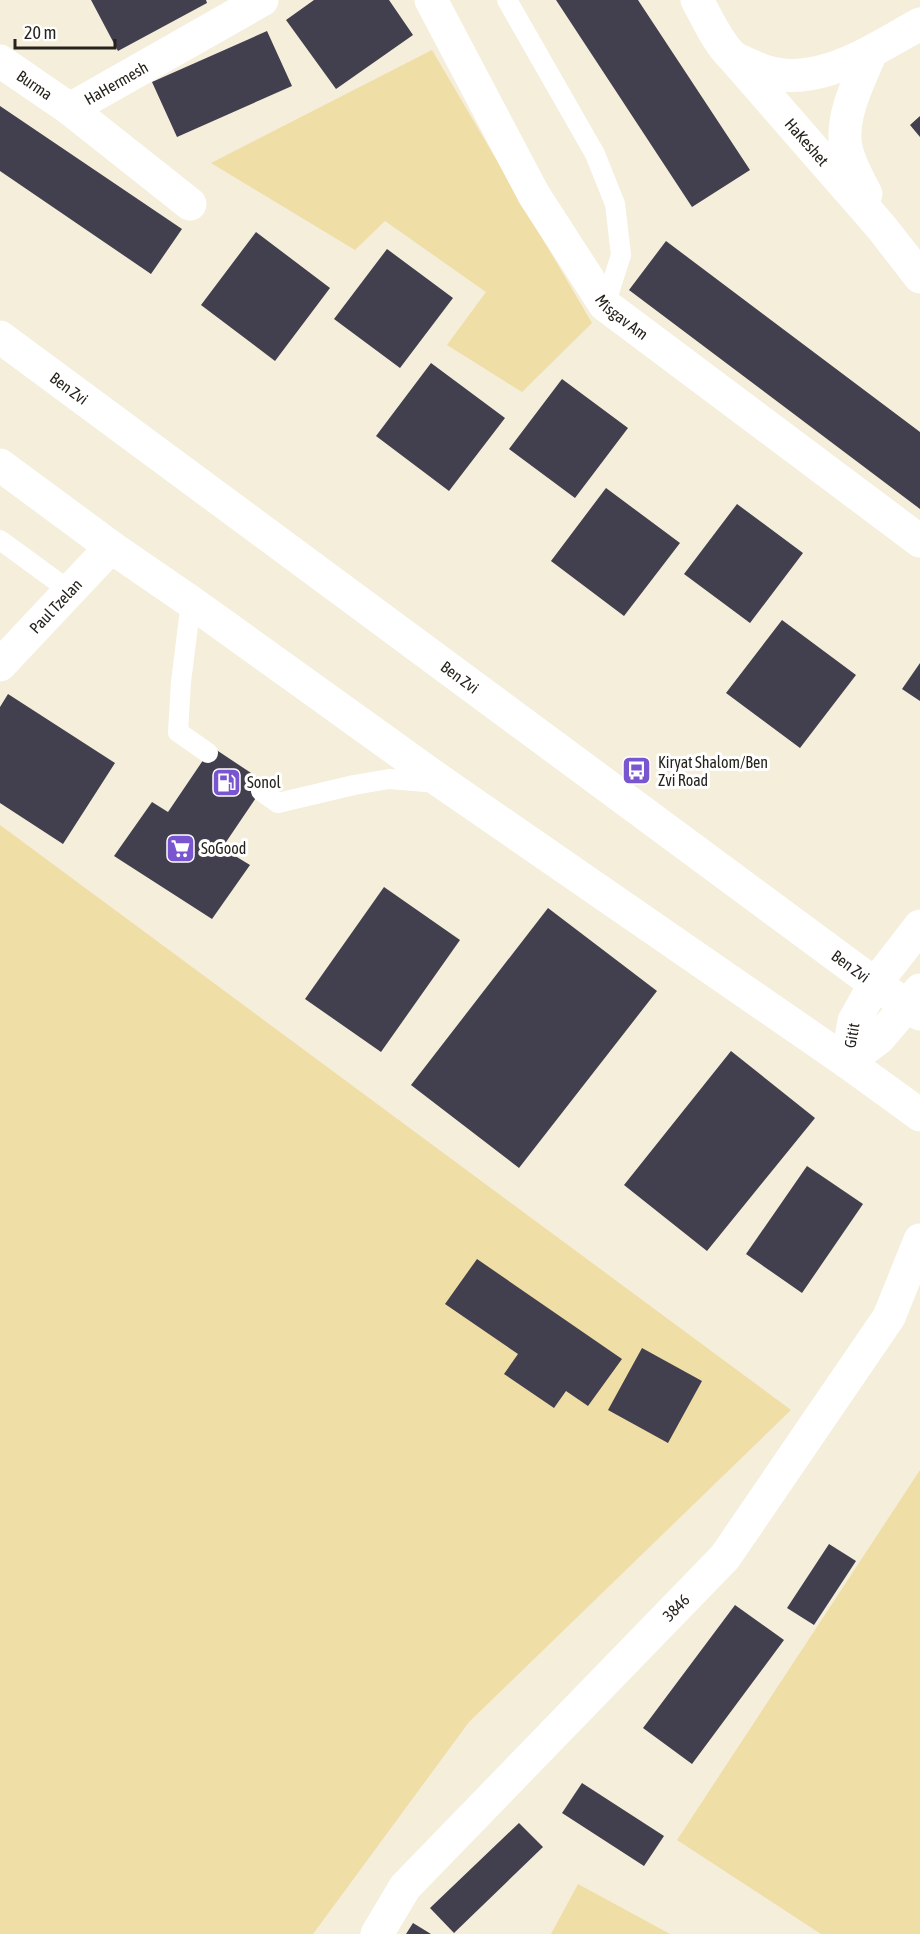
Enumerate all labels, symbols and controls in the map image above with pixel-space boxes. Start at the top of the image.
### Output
scale bar [15,12,116,50]
text: 20 m [24,22,56,43]
street label: HaHermesh [81,58,151,108]
street label: Burma [13,66,56,103]
street label: HaKeshet [781,115,833,170]
street label: Misgav Am [592,291,652,343]
street label: Ben Zvi [47,368,92,408]
street label: Paul Tzelan [26,575,85,637]
street label: Ben Zvi [438,657,482,697]
place label: Kiryat Shalom/Ben Zvi Road [658,753,768,789]
bus stop icon: Kiryat Shalom/Ben Zvi Road [621,755,653,787]
fuel station icon: Sonol [210,766,242,798]
place label: Sonol [247,773,282,791]
supermarket icon: SoGood [164,832,196,864]
place label: SoGood [201,839,246,857]
street label: Ben Zvi [828,946,873,986]
street label: Gitit [841,1021,863,1049]
street label: 3846 [659,1590,693,1625]

